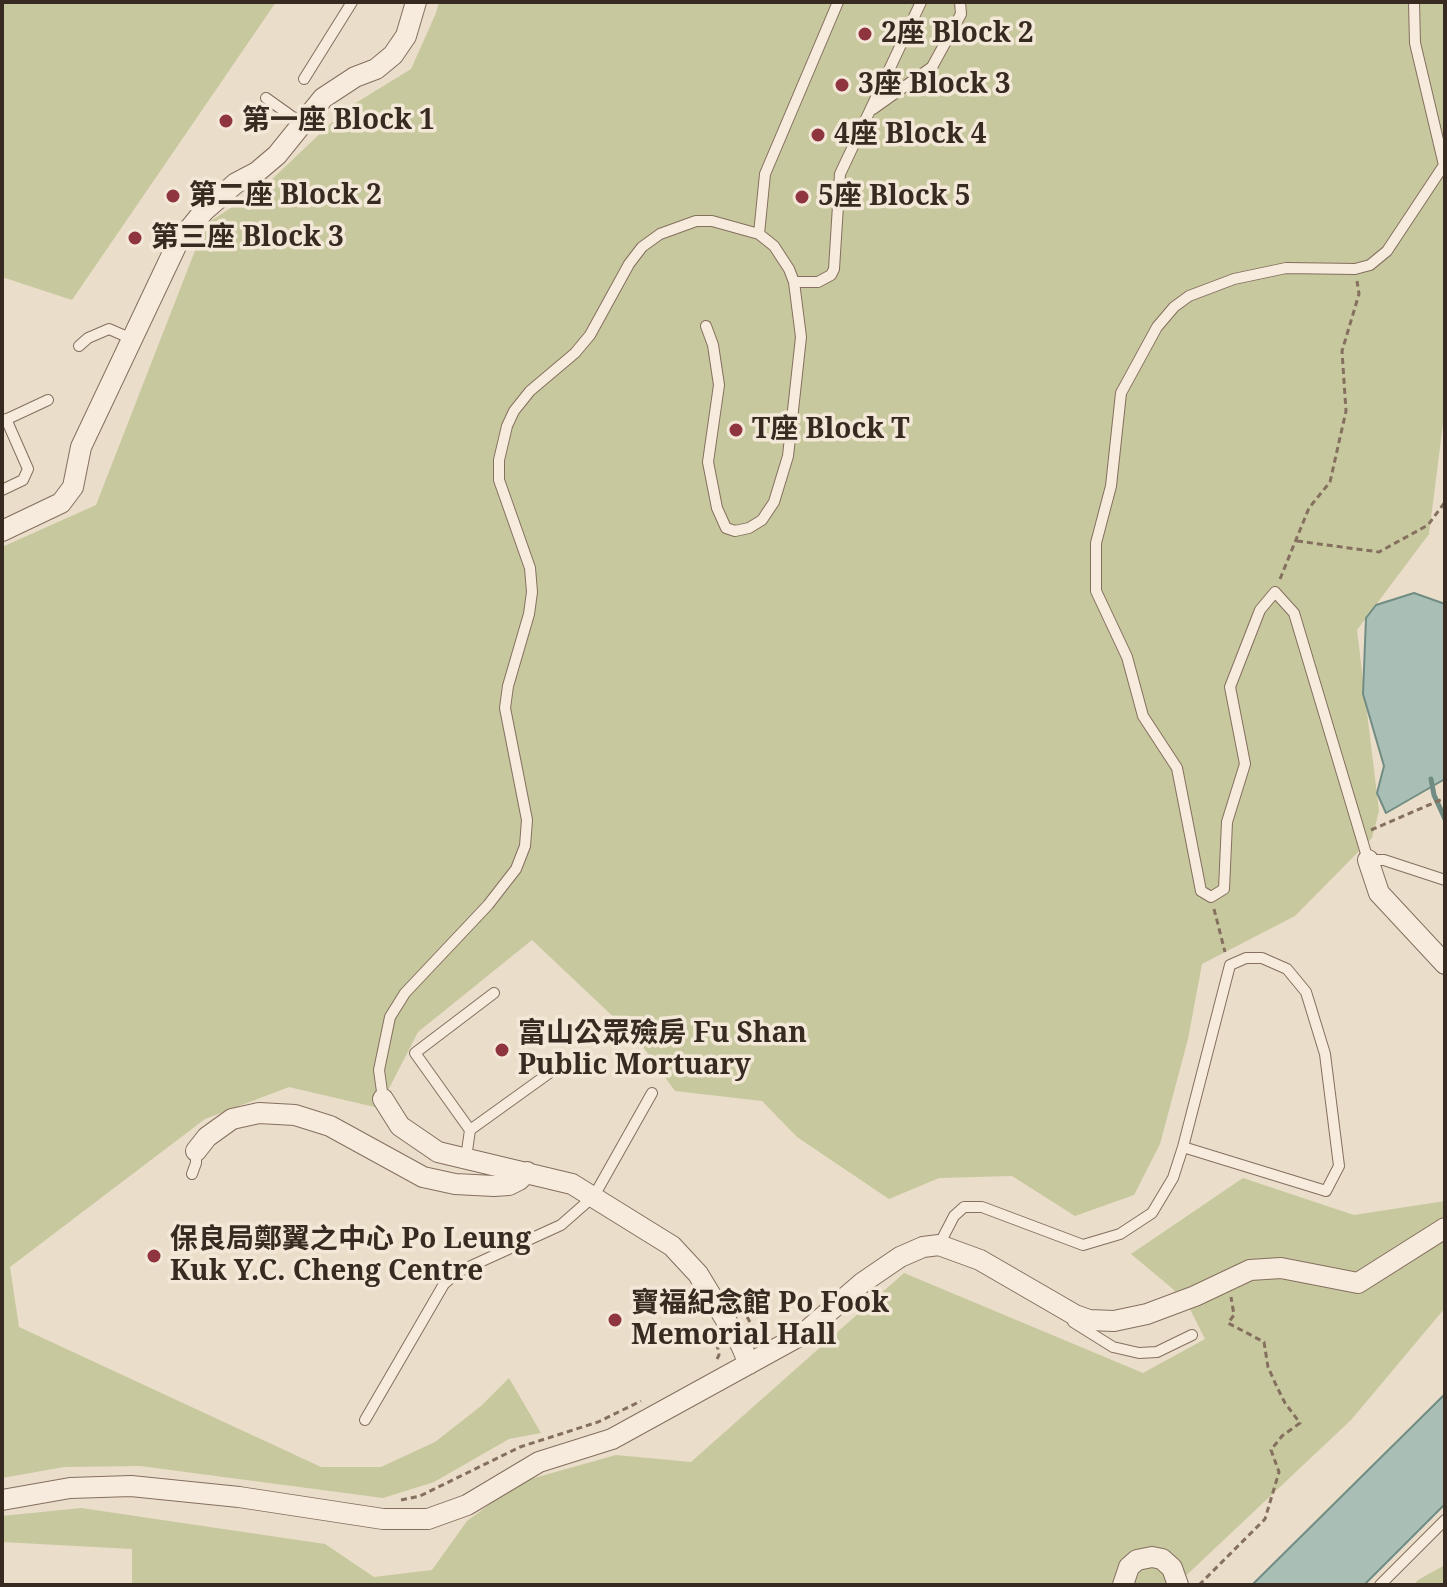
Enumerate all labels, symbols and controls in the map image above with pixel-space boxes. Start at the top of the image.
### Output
place label: 2座 Block 2 [881,17,1034,51]
marker: 2座 Block 2 [856,25,874,43]
place label: 3座 Block 3 [858,68,1011,102]
marker: 3座 Block 3 [833,76,851,94]
place label: 第一座 Block 1 [242,104,435,138]
marker: 第一座 Block 1 [217,112,235,130]
place label: 4座 Block 4 [834,118,987,152]
marker: 4座 Block 4 [809,126,827,144]
place label: 第二座 Block 2 [189,179,382,213]
place label: 5座 Block 5 [818,180,971,214]
marker: 第二座 Block 2 [164,187,182,205]
marker: 5座 Block 5 [793,188,811,206]
place label: 第三座 Block 3 [151,221,344,255]
marker: 第三座 Block 3 [126,229,144,247]
place label: T座 Block T [752,413,910,447]
marker: T座 Block T [727,421,745,439]
place label: 富山公眾殮房 Fu Shan Public Mortuary [518,1017,807,1083]
marker: 富山公眾殮房 Fu Shan Public Mortuary [493,1041,511,1059]
place label: 保良局鄭翼之中心 Po Leung Kuk Y.C. Cheng Centre [170,1223,531,1289]
marker: 保良局鄭翼之中心 Po Leung Kuk Y.C. Cheng Centre [145,1247,163,1265]
place label: 寶福紀念館 Po Fook Memorial Hall [631,1287,889,1353]
marker: 寶福紀念館 Po Fook Memorial Hall [606,1311,624,1329]

